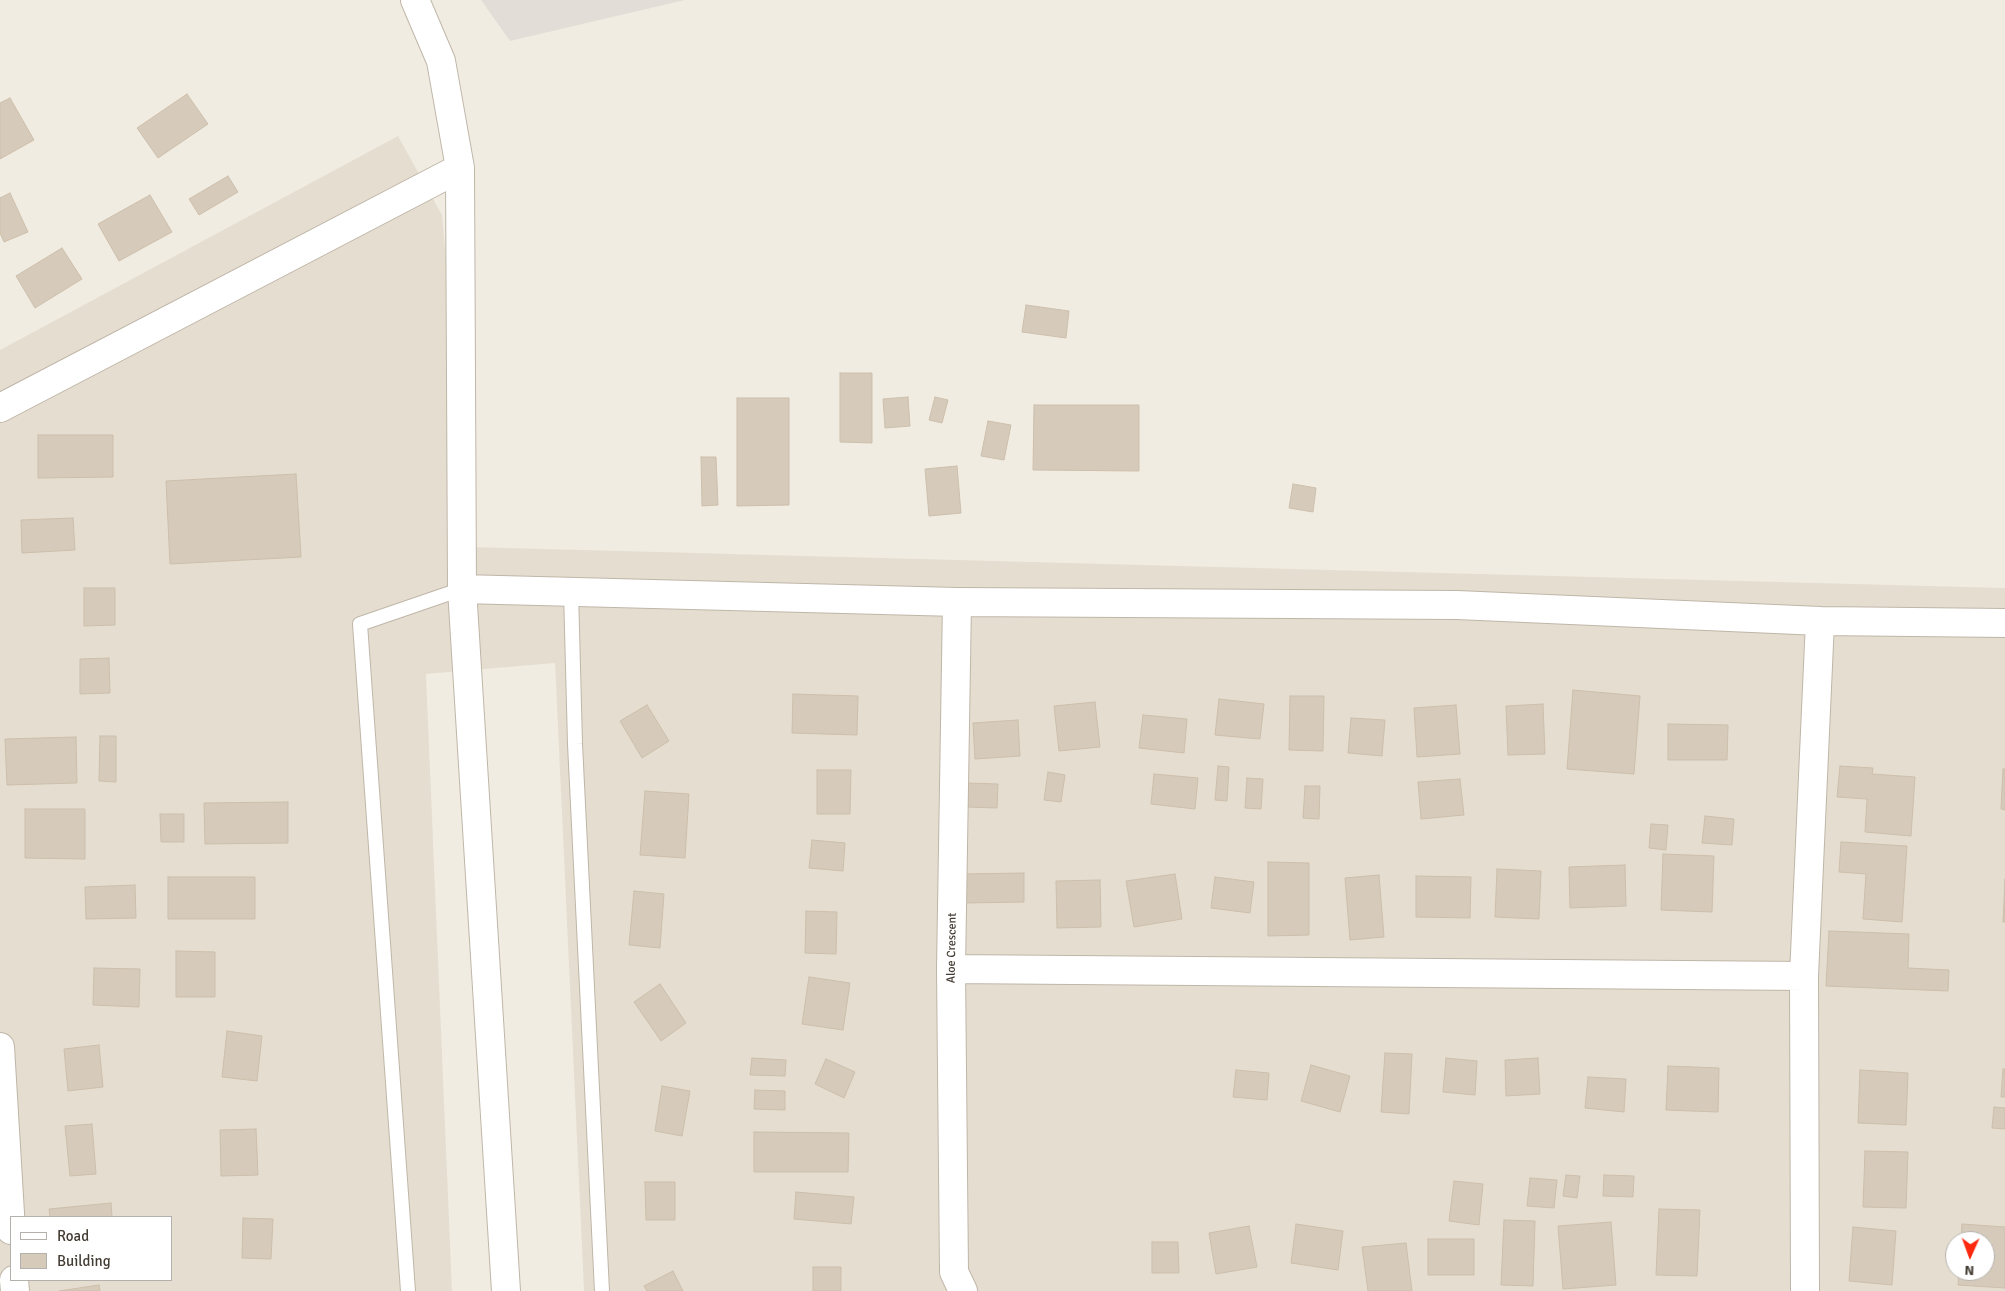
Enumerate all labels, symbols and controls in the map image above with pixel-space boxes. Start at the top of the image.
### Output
street label: Aloe Crescent [944,913,960,983]
legend [10,1216,172,1281]
text: Road [57,1227,89,1245]
north arrow [1945,1231,1995,1281]
text: Building [57,1252,111,1270]
text: N [1964,1262,1975,1279]

